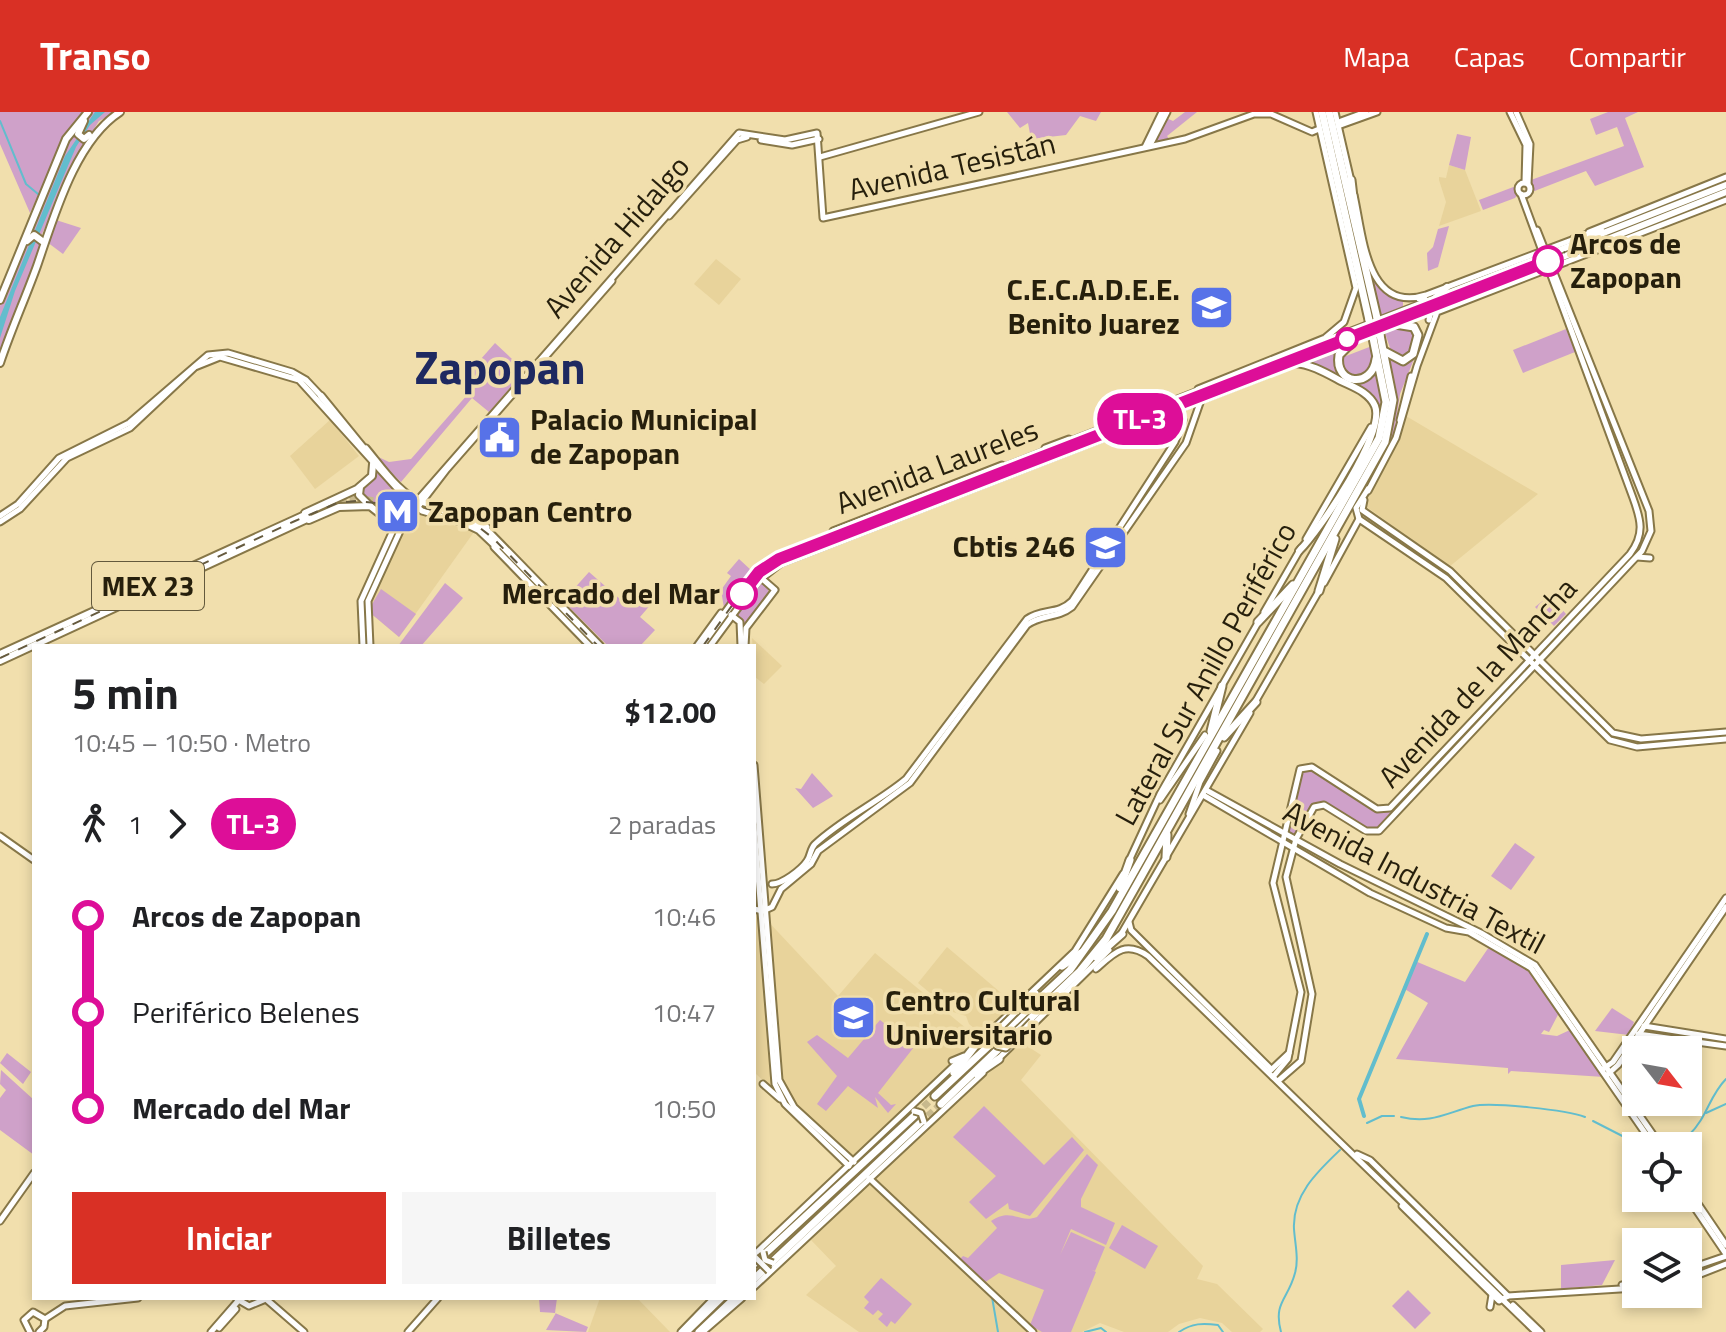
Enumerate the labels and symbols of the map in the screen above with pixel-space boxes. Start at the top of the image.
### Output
street label: Avenida Tesistán [844,120,1060,212]
street label: Avenida Hidalgo [532,145,700,328]
place label: Arcos de Zapopan [1570,220,1682,300]
marker: Arcos de Zapopan [1533,246,1563,276]
place label: C.E.C.A.D.E.E. Benito Juarez [1007,266,1180,346]
school or university icon: C.E.C.A.D.E.E. Benito Juarez [1187,283,1235,331]
unlabelled marker [1336,328,1358,350]
district label: Zapopan [414,332,586,402]
line badge: TL-3 [1084,393,1196,445]
place label: Palacio Municipal de Zapopan [530,396,758,476]
street label: Avenida Laureles [829,406,1045,526]
public building icon: Palacio Municipal de Zapopan [475,413,523,461]
metro station icon: Zapopan Centro [373,488,421,536]
place label: Zapopan Centro [428,488,632,534]
street label: Lateral Sur Anillo Periférico [1103,514,1308,833]
place label: Cbtis 246 [953,523,1075,569]
school or university icon: Cbtis 246 [1082,523,1130,571]
road number: MEX 23 [92,562,204,610]
street label: Avenida de la Mancha [1367,567,1587,798]
place label: Mercado del Mar [502,570,720,616]
marker: Mercado del Mar [727,579,757,609]
street label: Avenida Industria Textil [1275,789,1554,966]
place label: Centro Cultural Universitario [885,977,1080,1057]
school or university icon: Centro Cultural Universitario [830,994,878,1042]
north arrow [1622,1036,1702,1116]

